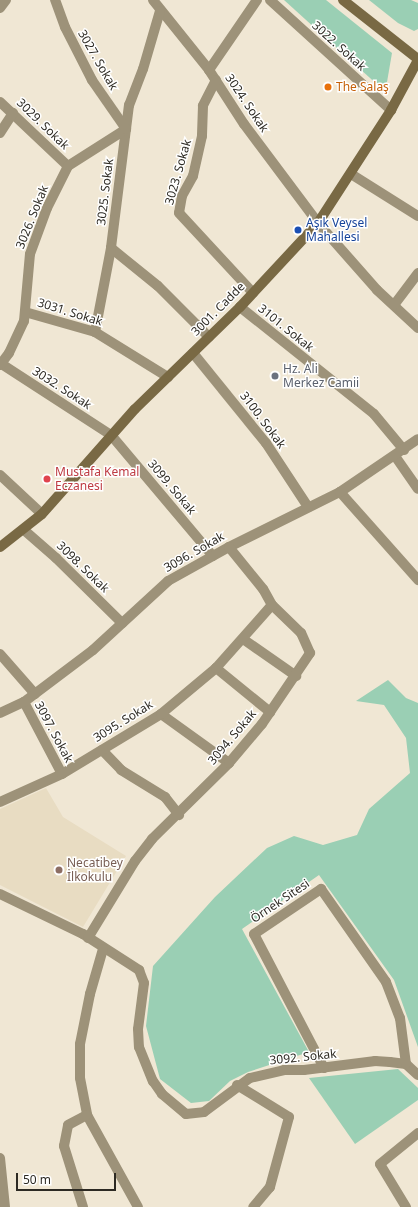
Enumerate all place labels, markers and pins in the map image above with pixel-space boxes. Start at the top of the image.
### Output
place label: The Salaş [336,80,389,94]
marker: The Salaş [323,82,333,92]
place label: Aşık Veysel Mahallesi [306,216,367,244]
marker: Aşık Veysel Mahallesi [293,225,303,235]
place label: Hz. Ali Merkez Camii [283,362,359,390]
marker: Hz. Ali Merkez Camii [270,371,280,381]
place label: Mustafa Kemal Eczanesi [55,465,139,493]
marker: Mustafa Kemal Eczanesi [42,474,52,484]
place label: Necatibey İlkokulu [67,856,123,884]
marker: Necatibey İlkokulu [54,865,64,875]

